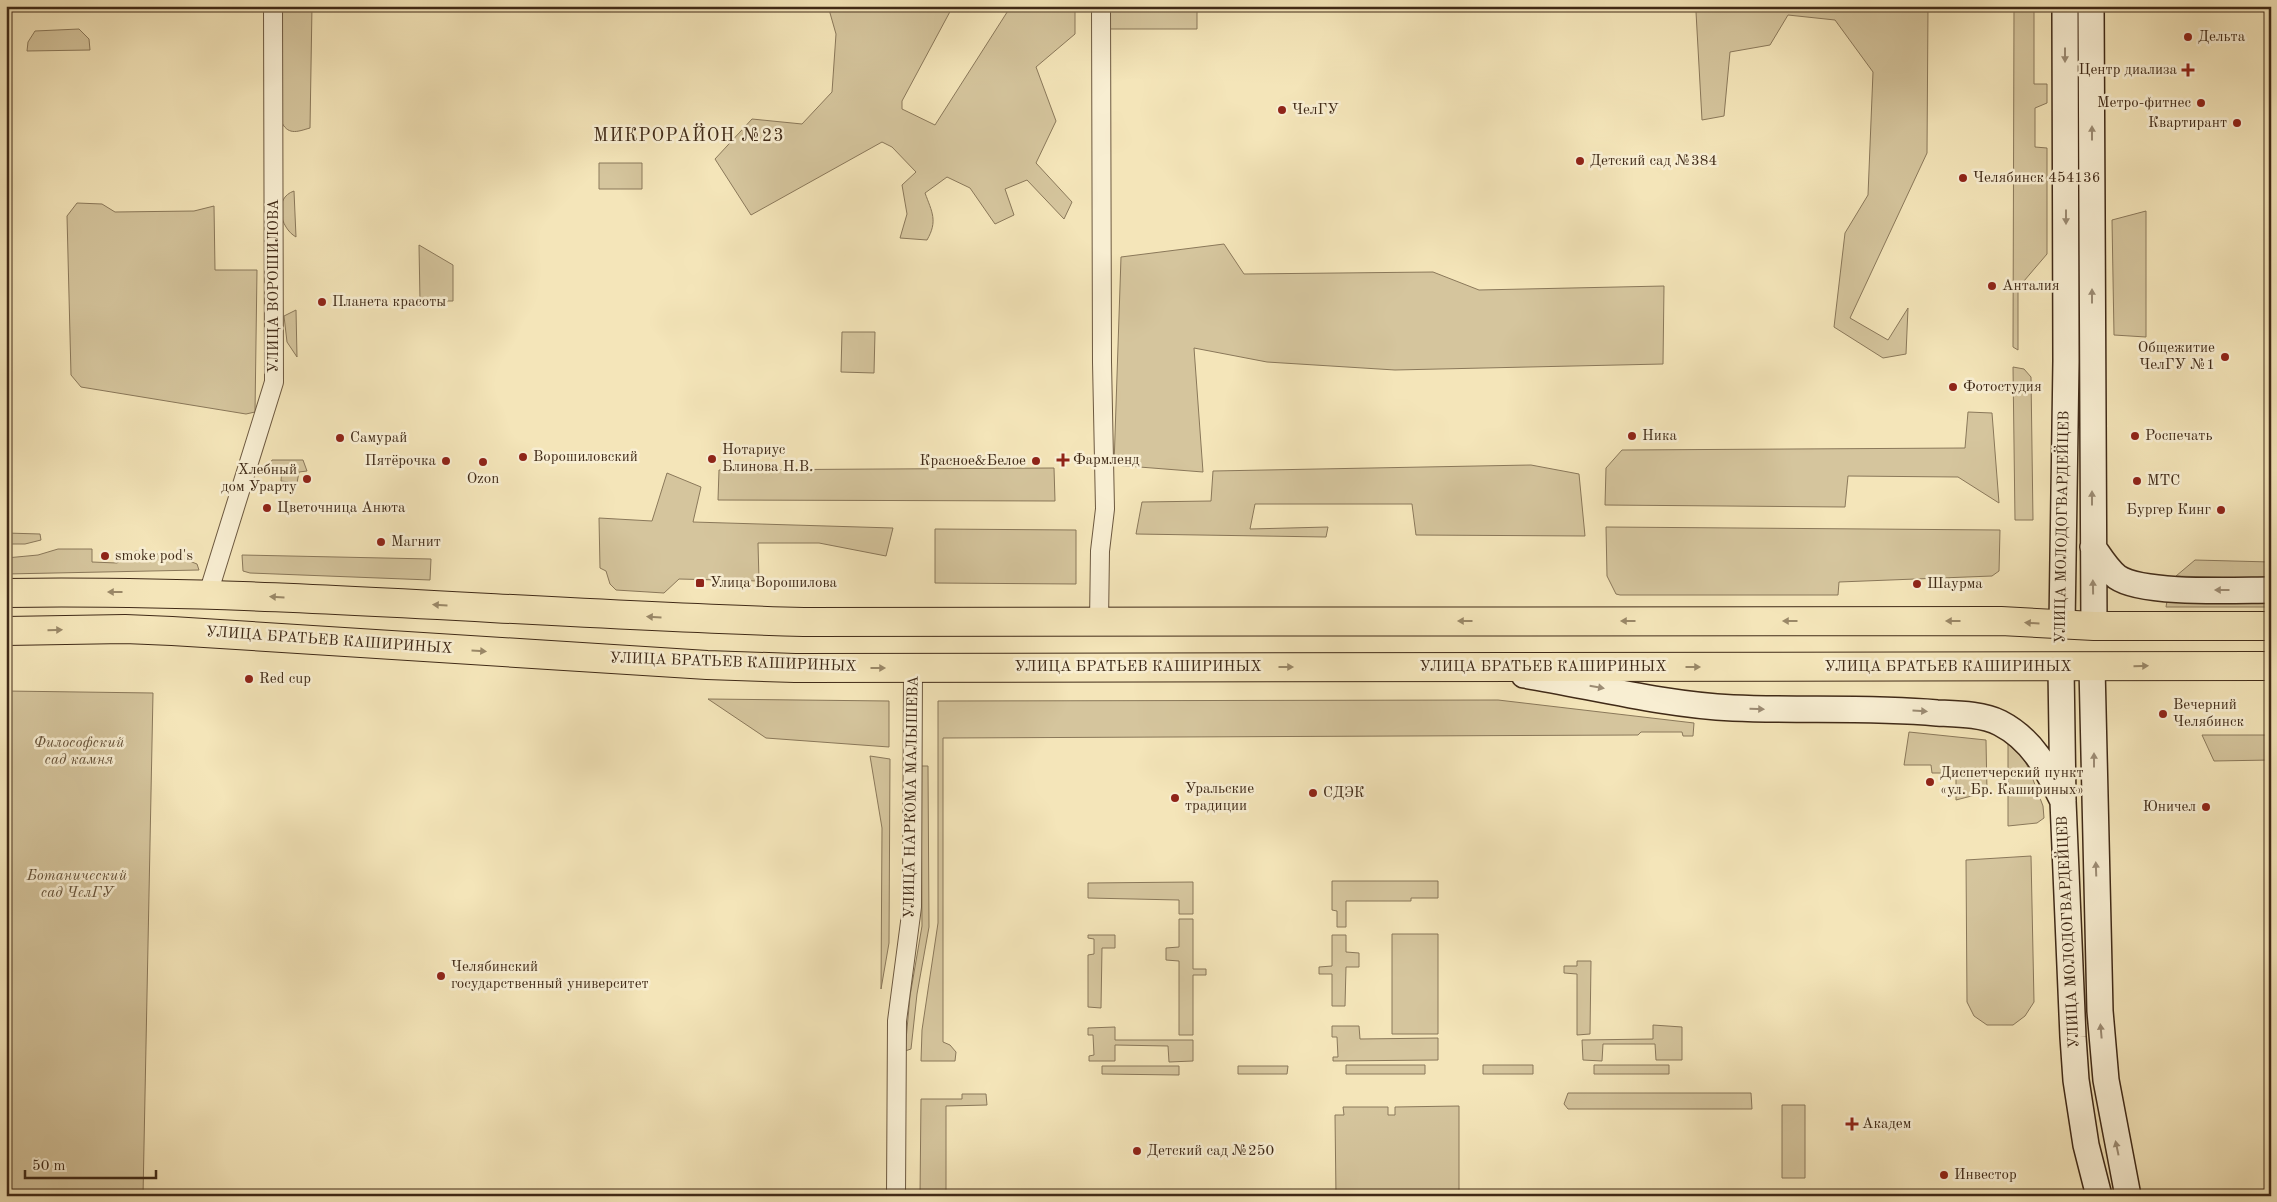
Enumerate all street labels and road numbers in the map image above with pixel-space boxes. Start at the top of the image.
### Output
street label: УЛИЦА ВОРОШИЛОВА [267,198,282,373]
street label: УЛИЦА МОЛОДОГВАРДЕЙЦЕВ [2049,410,2073,643]
street label: УЛИЦА БРАТЬЕВ КАШИРИНЫХ [205,625,453,657]
street label: УЛИЦА БРАТЬЕВ КАШИРИНЫХ [609,651,857,675]
street label: УЛИЦА БРАТЬЕВ КАШИРИНЫХ [1014,660,1262,675]
street label: УЛИЦА БРАТЬЕВ КАШИРИНЫХ [1419,660,1667,675]
street label: УЛИЦА БРАТЬЕВ КАШИРИНЫХ [1824,660,2072,675]
street label: УЛИЦА НАРКОМА МАЛЫШЕВА [902,675,922,918]
street label: УЛИЦА МОЛОДОГВАРДЕЙЦЕВ [2051,815,2083,1049]

